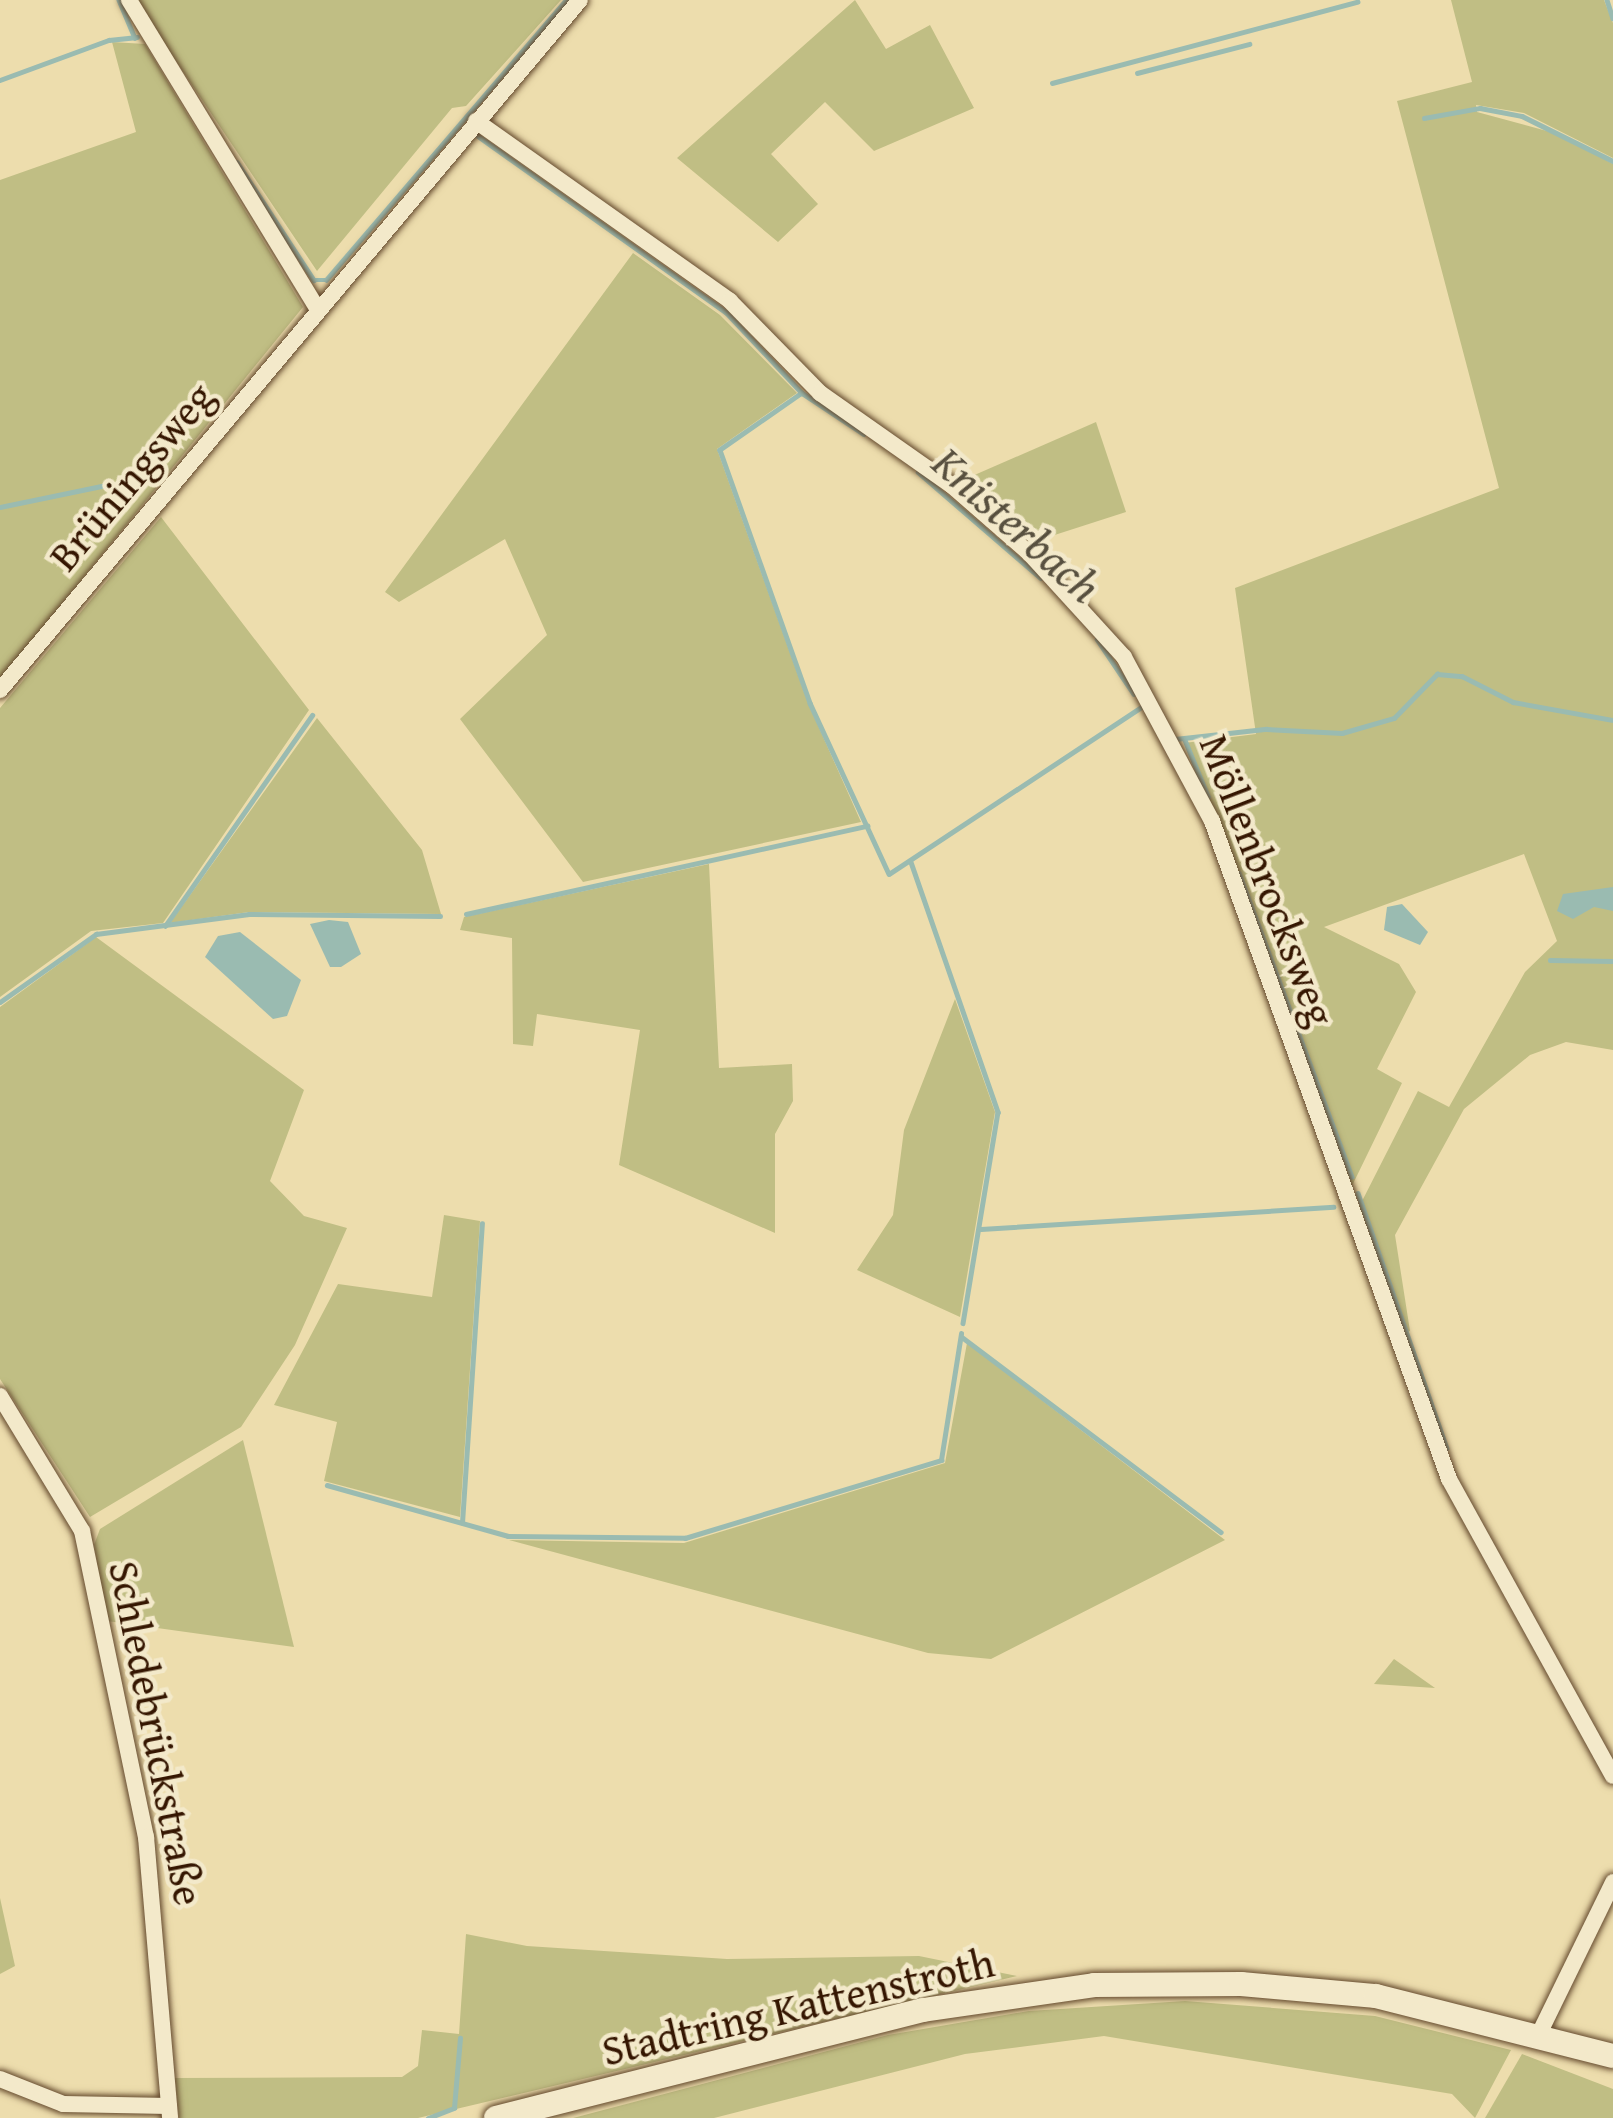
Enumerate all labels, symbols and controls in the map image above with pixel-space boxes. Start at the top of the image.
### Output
street label: Brüningsweg [38,372,224,580]
water label: Knisterbach [922,435,1112,613]
street label: Möllenbrocksweg [1189,727,1347,1033]
street label: Schledebrückstraße [99,1557,215,1909]
street label: Stadtring Kattenstroth [597,1936,999,2076]

